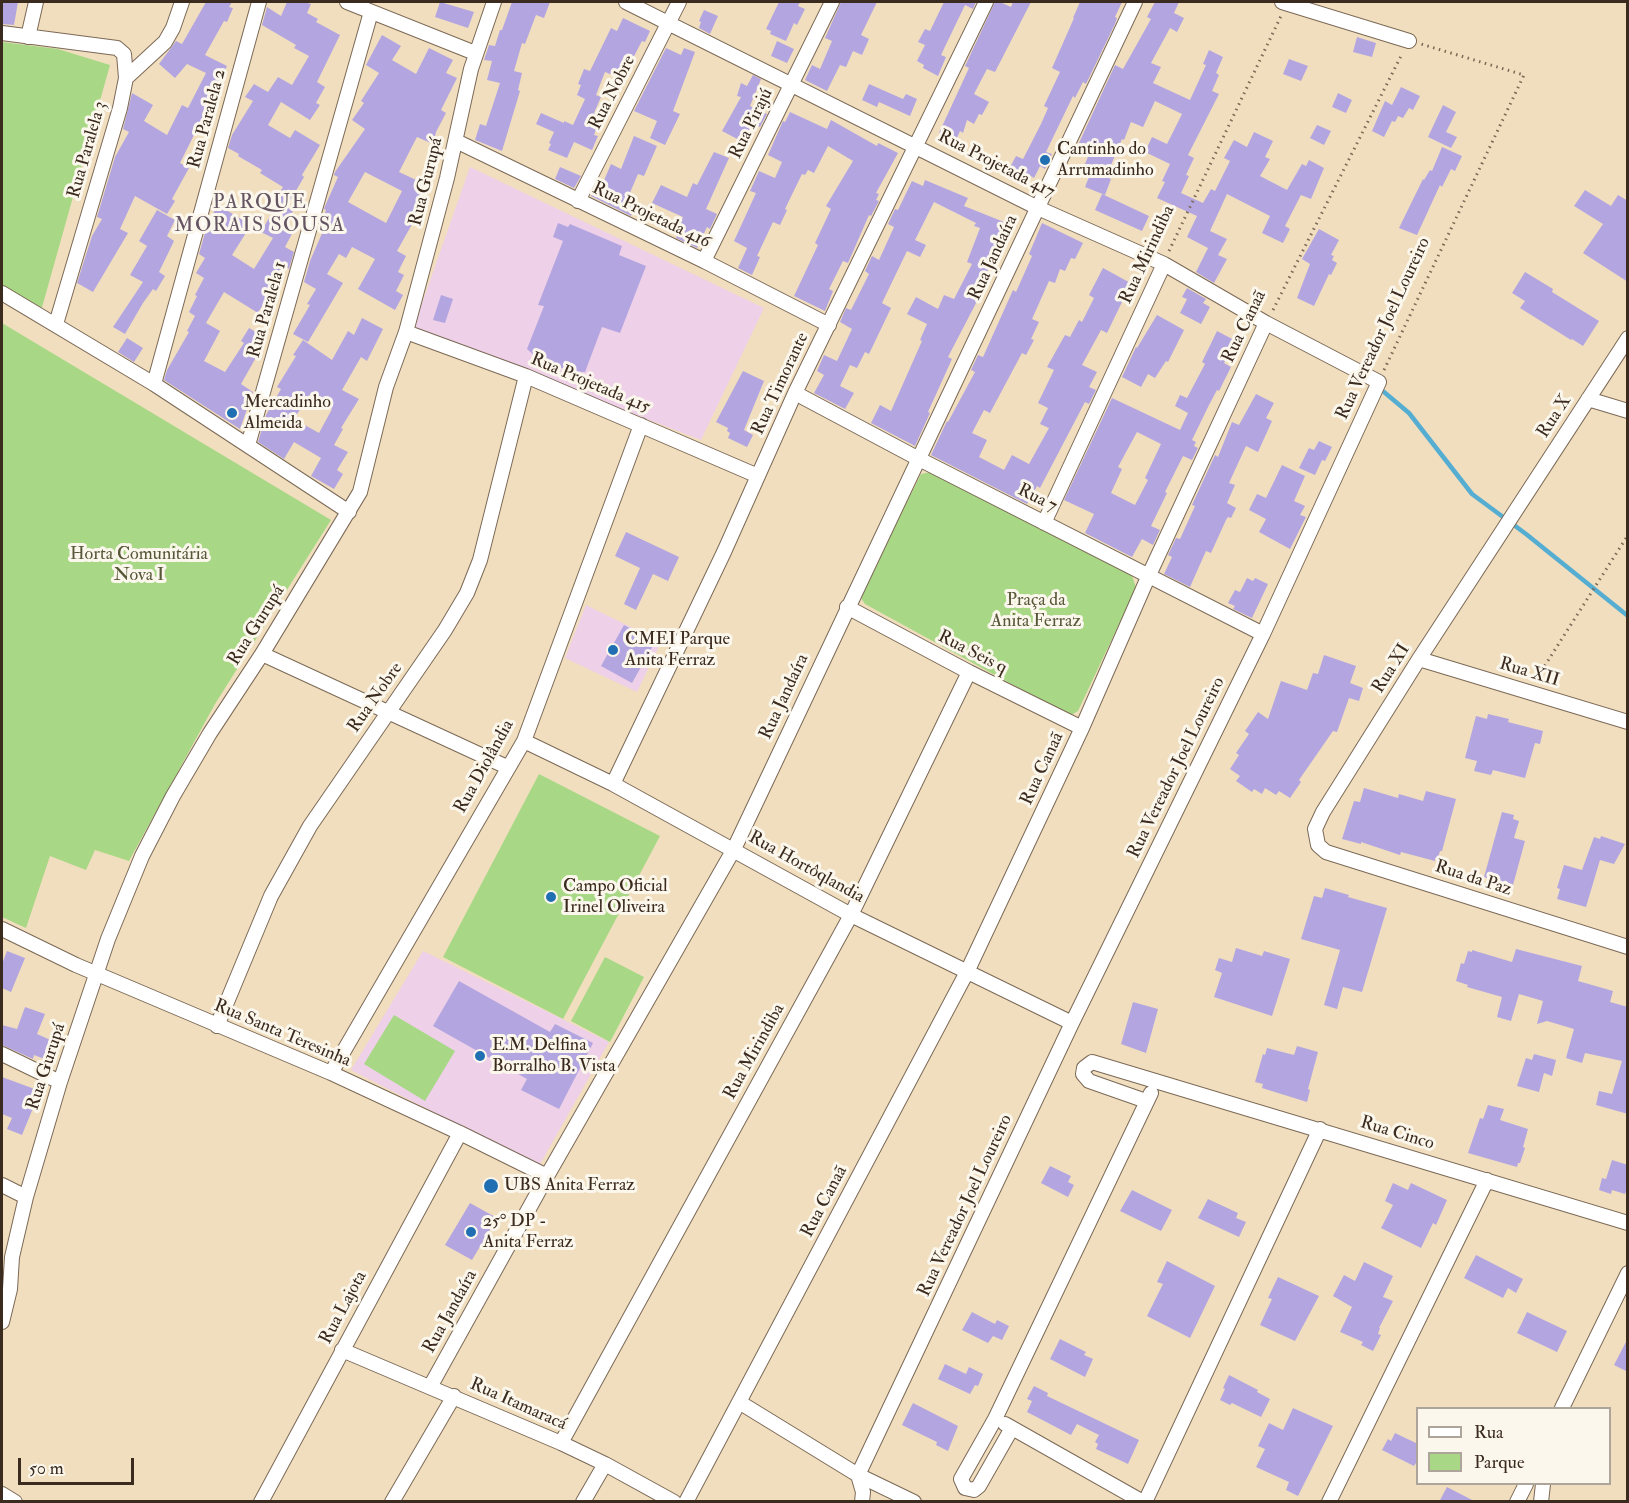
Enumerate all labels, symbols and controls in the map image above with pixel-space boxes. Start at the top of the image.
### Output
street label: Rua Nobre [585,52,641,134]
street label: Rua Paralela 2 [184,67,232,171]
street label: Rua Pirajú [726,85,778,163]
street label: Rua Paralela 3 [64,99,112,201]
street label: Rua Projetada 417 [934,126,1058,204]
street label: Rua Gurupá [406,136,448,228]
place label: Cantinho do Arrumadinho [1057,139,1154,182]
marker: Cantinho do Arrumadinho [1038,153,1052,167]
street label: Rua Projetada 416 [588,178,714,254]
district label: PARQUE MORAIS SOUSA [174,192,346,239]
street label: Rua Mirindiba [1116,202,1180,308]
street label: Rua Jandaíra [965,212,1023,304]
street label: Rua Vereador Joel Loureiro [1332,234,1436,424]
street label: Rua Paralela 1 [244,259,292,361]
street label: Rua Canaã [1218,287,1272,367]
street label: Rua Timorante [748,329,814,439]
street label: Rua Projetada 415 [527,349,653,419]
street label: Rua X [1533,391,1577,443]
place label: Mercadinho Almeida [244,392,331,434]
marker: Mercadinho Almeida [225,406,239,420]
street label: Rua 7 [1014,480,1060,518]
park label: Horta Comunitária Nova I [70,544,208,586]
street label: Rua Gurupá [224,582,290,670]
park label: Praça da Anita Ferraz [991,590,1081,632]
street label: Rua Seis q [934,626,1010,680]
place label: CMEI Parque Anita Ferraz [625,629,730,672]
street label: Rua XI [1368,640,1416,698]
marker: CMEI Parque Anita Ferraz [606,643,620,657]
street label: Rua Jandaíra [756,651,814,743]
street label: Rua XII [1496,654,1562,692]
street label: Rua Nobre [344,659,408,737]
street label: Rua Vereador Joel Loureiro [1124,674,1230,862]
street label: Rua Diolândia [450,717,520,817]
street label: Rua Canaã [1017,729,1069,809]
street label: Rua Hortôqlandia [744,827,868,909]
street label: Rua da Paz [1432,856,1514,902]
place label: Campo Oficial Irinel Oliveira [563,876,668,918]
marker: Campo Oficial Irinel Oliveira [544,890,558,904]
street label: Rua Santa Teresinha [210,995,354,1073]
street label: Rua Mirindiba [720,1000,790,1104]
street label: Rua Gurupá [23,1021,71,1113]
place label: E.M. Delfina Borralho B. Vista [492,1035,616,1078]
marker: E.M. Delfina Borralho B. Vista [473,1049,487,1063]
street label: Rua Vereador Joel Loureiro [914,1111,1018,1301]
street label: Rua Cinco [1357,1113,1437,1155]
street label: Rua Canaã [797,1163,853,1241]
place label: UBS Anita Ferraz [504,1175,635,1197]
marker: UBS Anita Ferraz [482,1177,500,1195]
place label: 25° DP - Anita Ferraz [483,1211,573,1254]
marker: 25° DP - Anita Ferraz [464,1225,478,1239]
street label: Rua Jandaíra [419,1267,483,1357]
street label: Rua Lajota [316,1268,372,1348]
street label: Rua Itamaracá [466,1374,570,1436]
legend [1416,1407,1611,1485]
text: Rua [1474,1421,1503,1444]
scale bar [21,1446,136,1484]
text: Parque [1474,1451,1524,1474]
text: 50 m [29,1457,64,1480]

